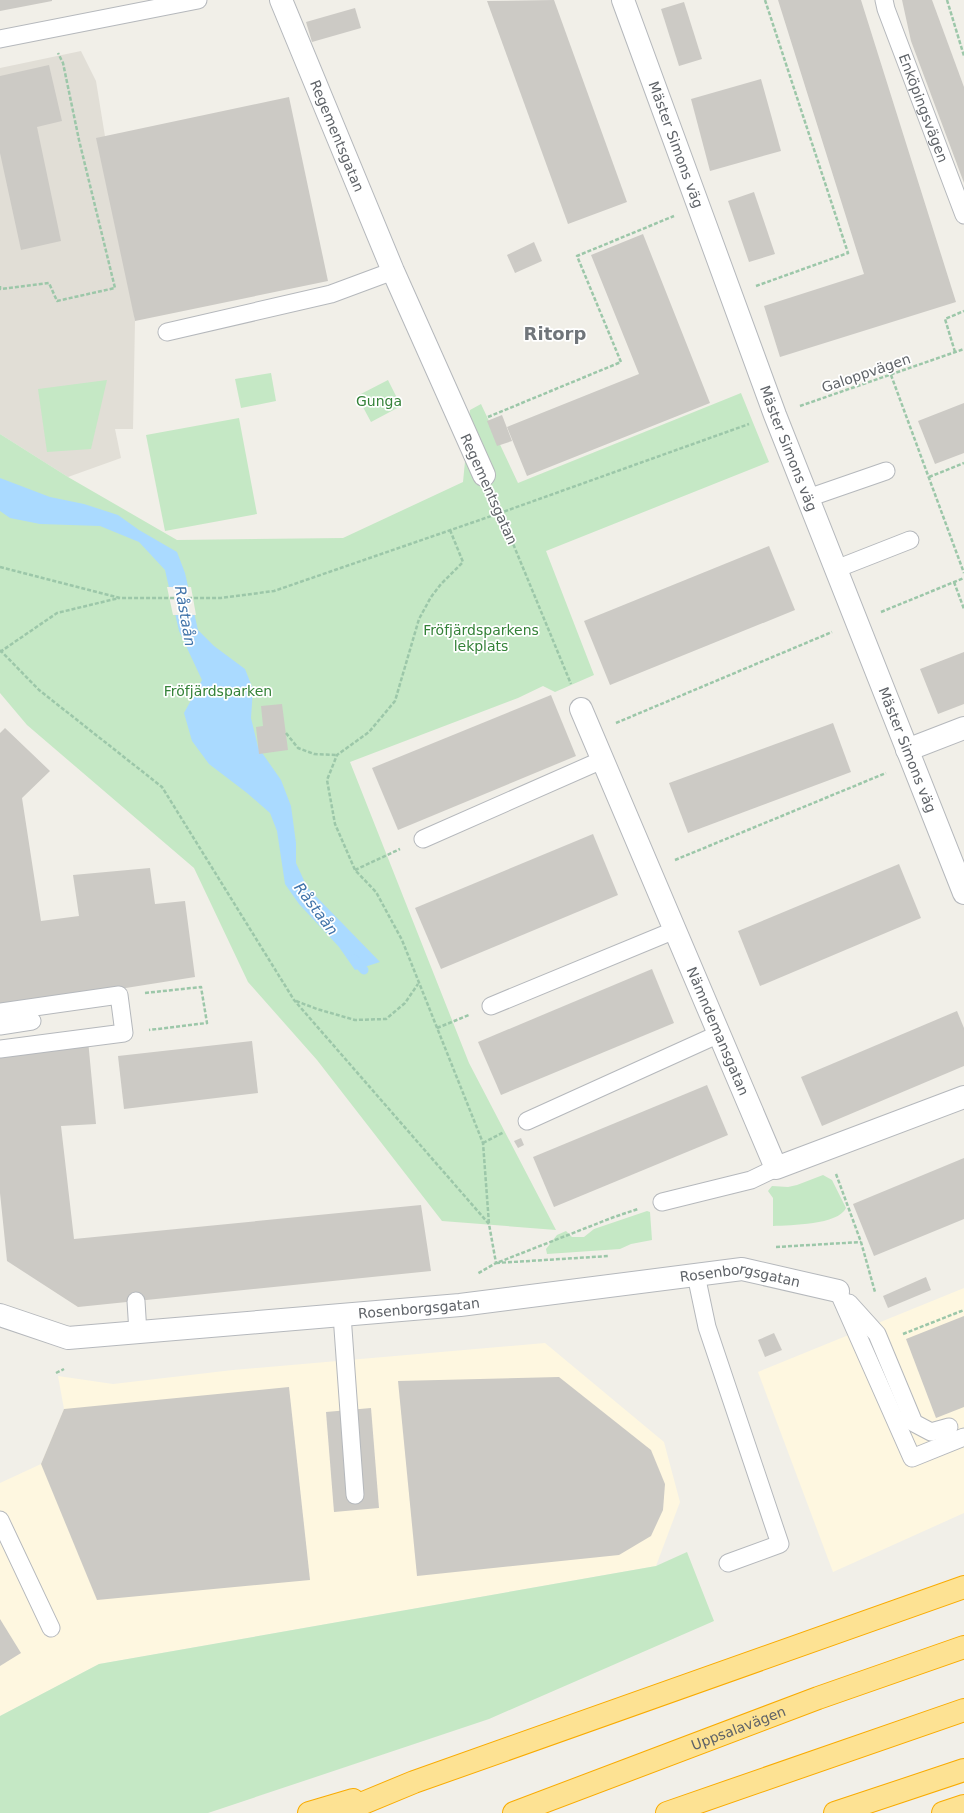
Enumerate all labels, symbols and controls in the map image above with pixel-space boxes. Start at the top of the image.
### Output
street label: Enköpingsvägen [896,51,951,165]
street label: Regementsgatan [307,78,367,194]
street label: Mäster Simons väg [645,79,706,210]
district label: Ritorp [524,323,586,344]
street label: Galoppvägen [819,350,913,396]
street label: Mäster Simons väg [757,383,820,514]
park label: Gunga [356,393,402,409]
street label: Regementsgatan [457,431,521,547]
water label: Råstaån [171,584,199,648]
park label: Fröfjärdsparkens lekplats [423,622,539,654]
park label: Fröfjärdsparken [164,683,272,699]
street label: Mäster Simons väg [875,685,939,815]
water label: Råstaån [290,879,342,939]
street label: Nämndemansgatan [684,965,752,1098]
street label: Rosenborgsgatan [679,1261,802,1290]
street label: Rosenborgsgatan [357,1295,481,1322]
street label: Uppsalavägen [689,1703,788,1753]

